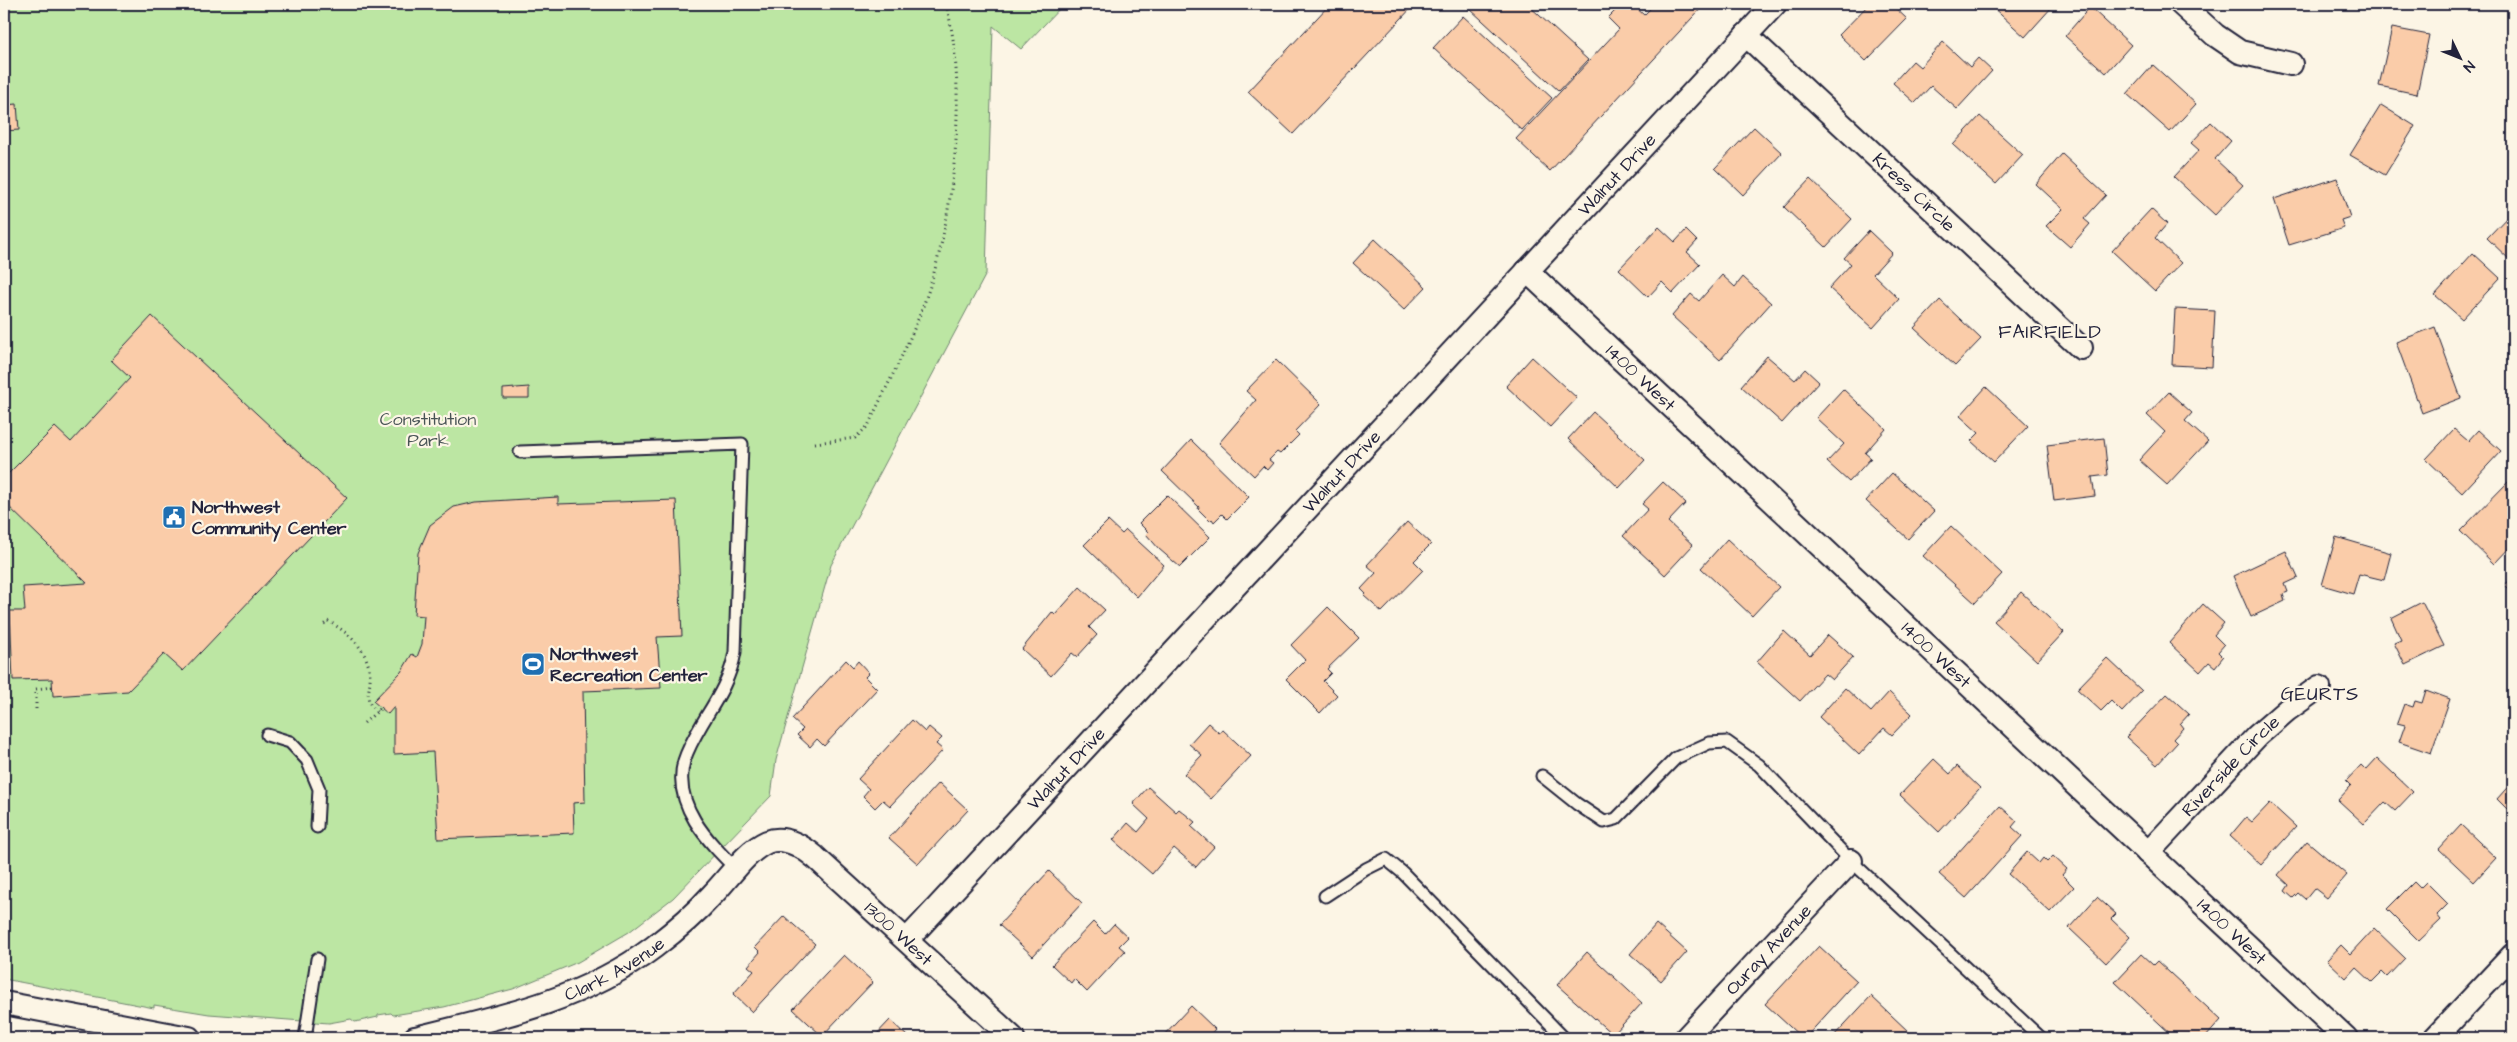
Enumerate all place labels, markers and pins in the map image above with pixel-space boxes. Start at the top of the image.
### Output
place label: Northwest Community Center [192,495,347,542]
public building icon: Northwest Community Center [161,504,187,530]
place label: Northwest Recreation Center [550,642,708,688]
sports icon: Northwest Recreation Center [520,651,546,677]

